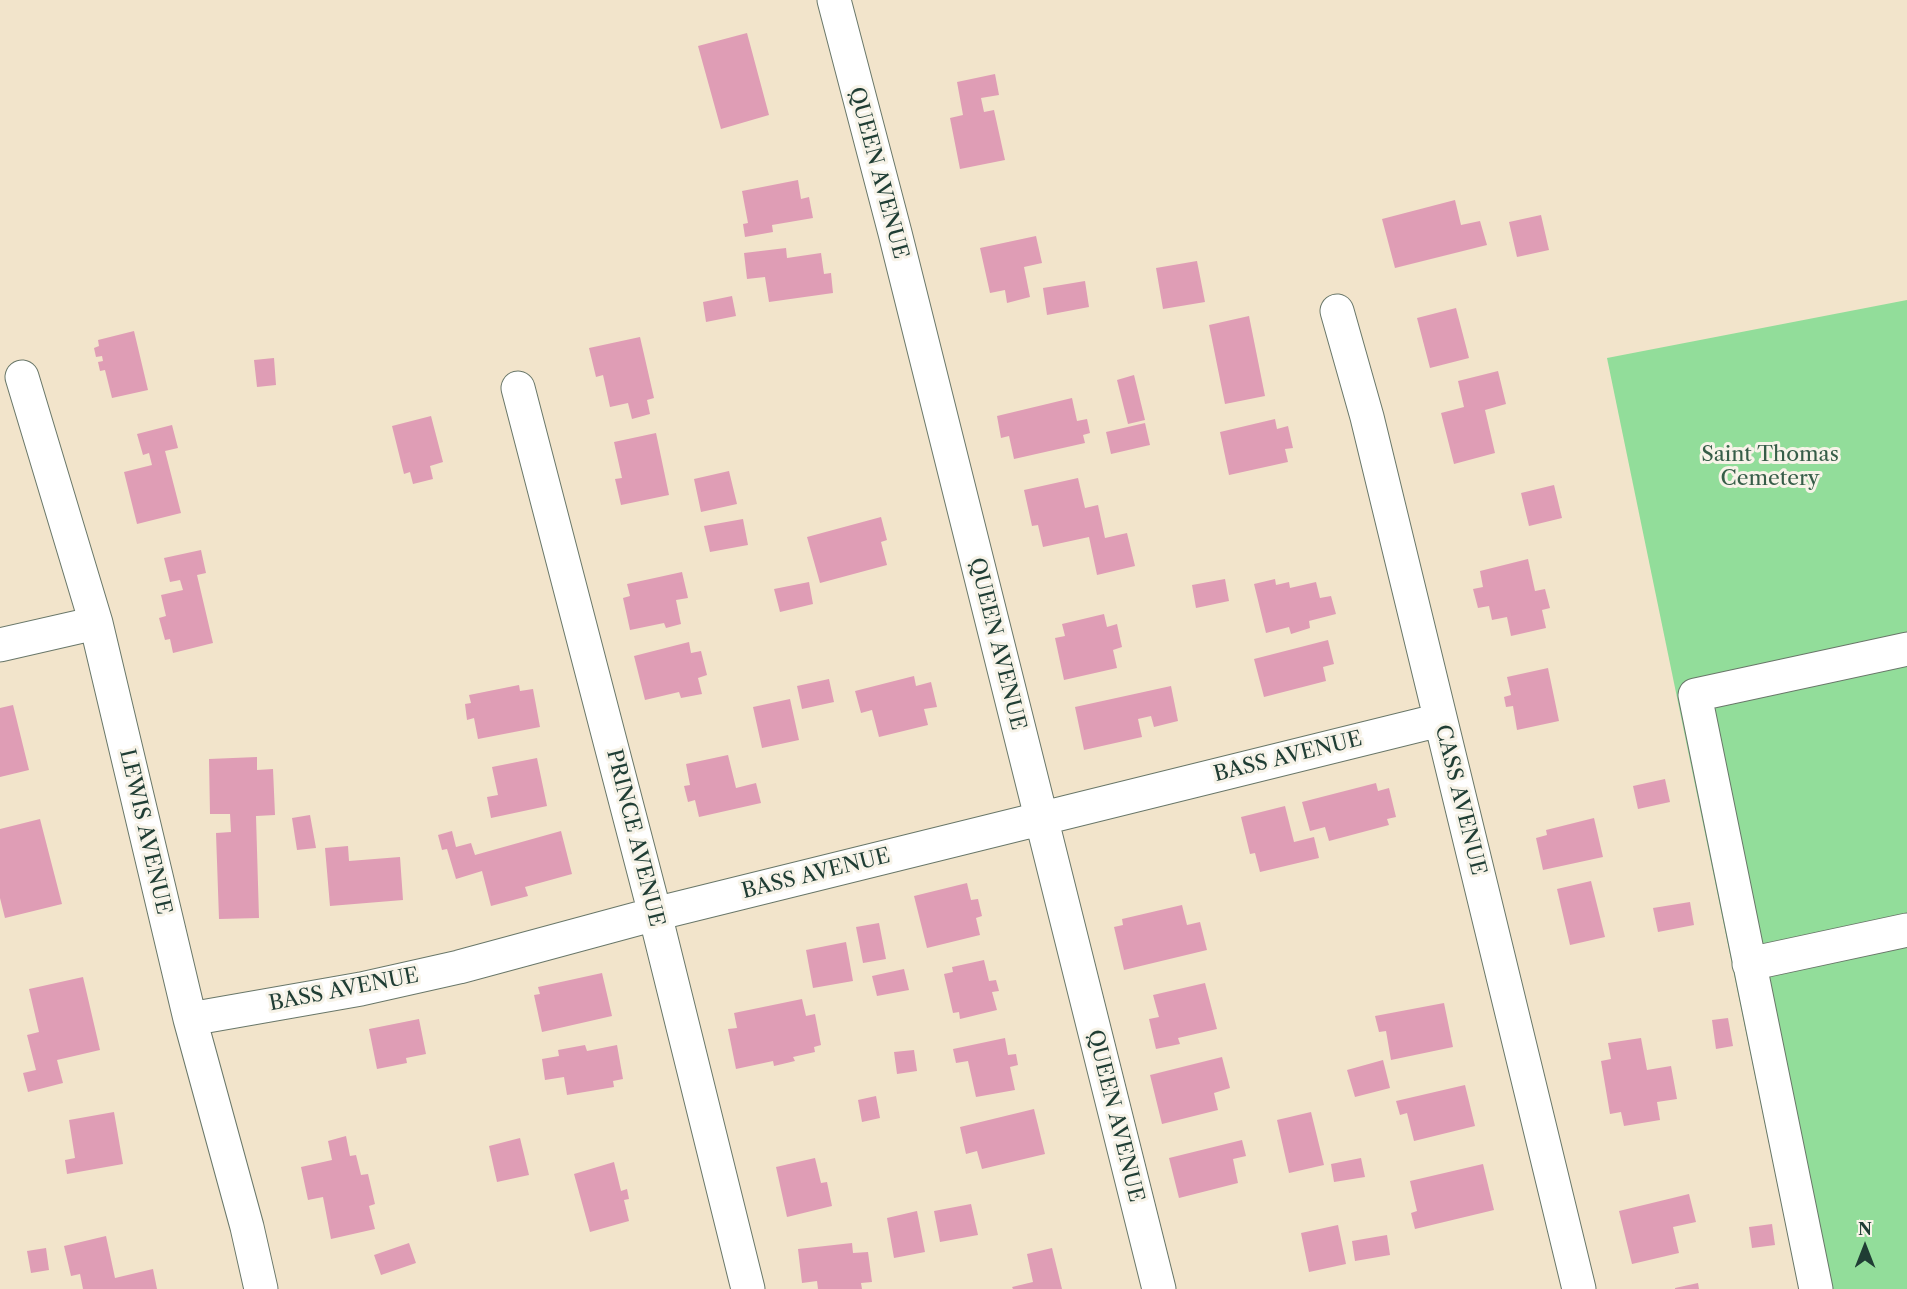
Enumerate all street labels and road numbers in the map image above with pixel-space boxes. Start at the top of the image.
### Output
street label: QUEEN AVENUE [843,84,913,262]
street label: QUEEN AVENUE [963,555,1031,733]
street label: CASS AVENUE [1429,722,1491,878]
street label: BASS AVENUE [1211,726,1365,788]
street label: LEWIS AVENUE [114,747,176,917]
street label: PRINCE AVENUE [601,747,669,929]
street label: BASS AVENUE [739,843,893,905]
street label: BASS AVENUE [267,963,421,1017]
street label: QUEEN AVENUE [1081,1027,1149,1205]

